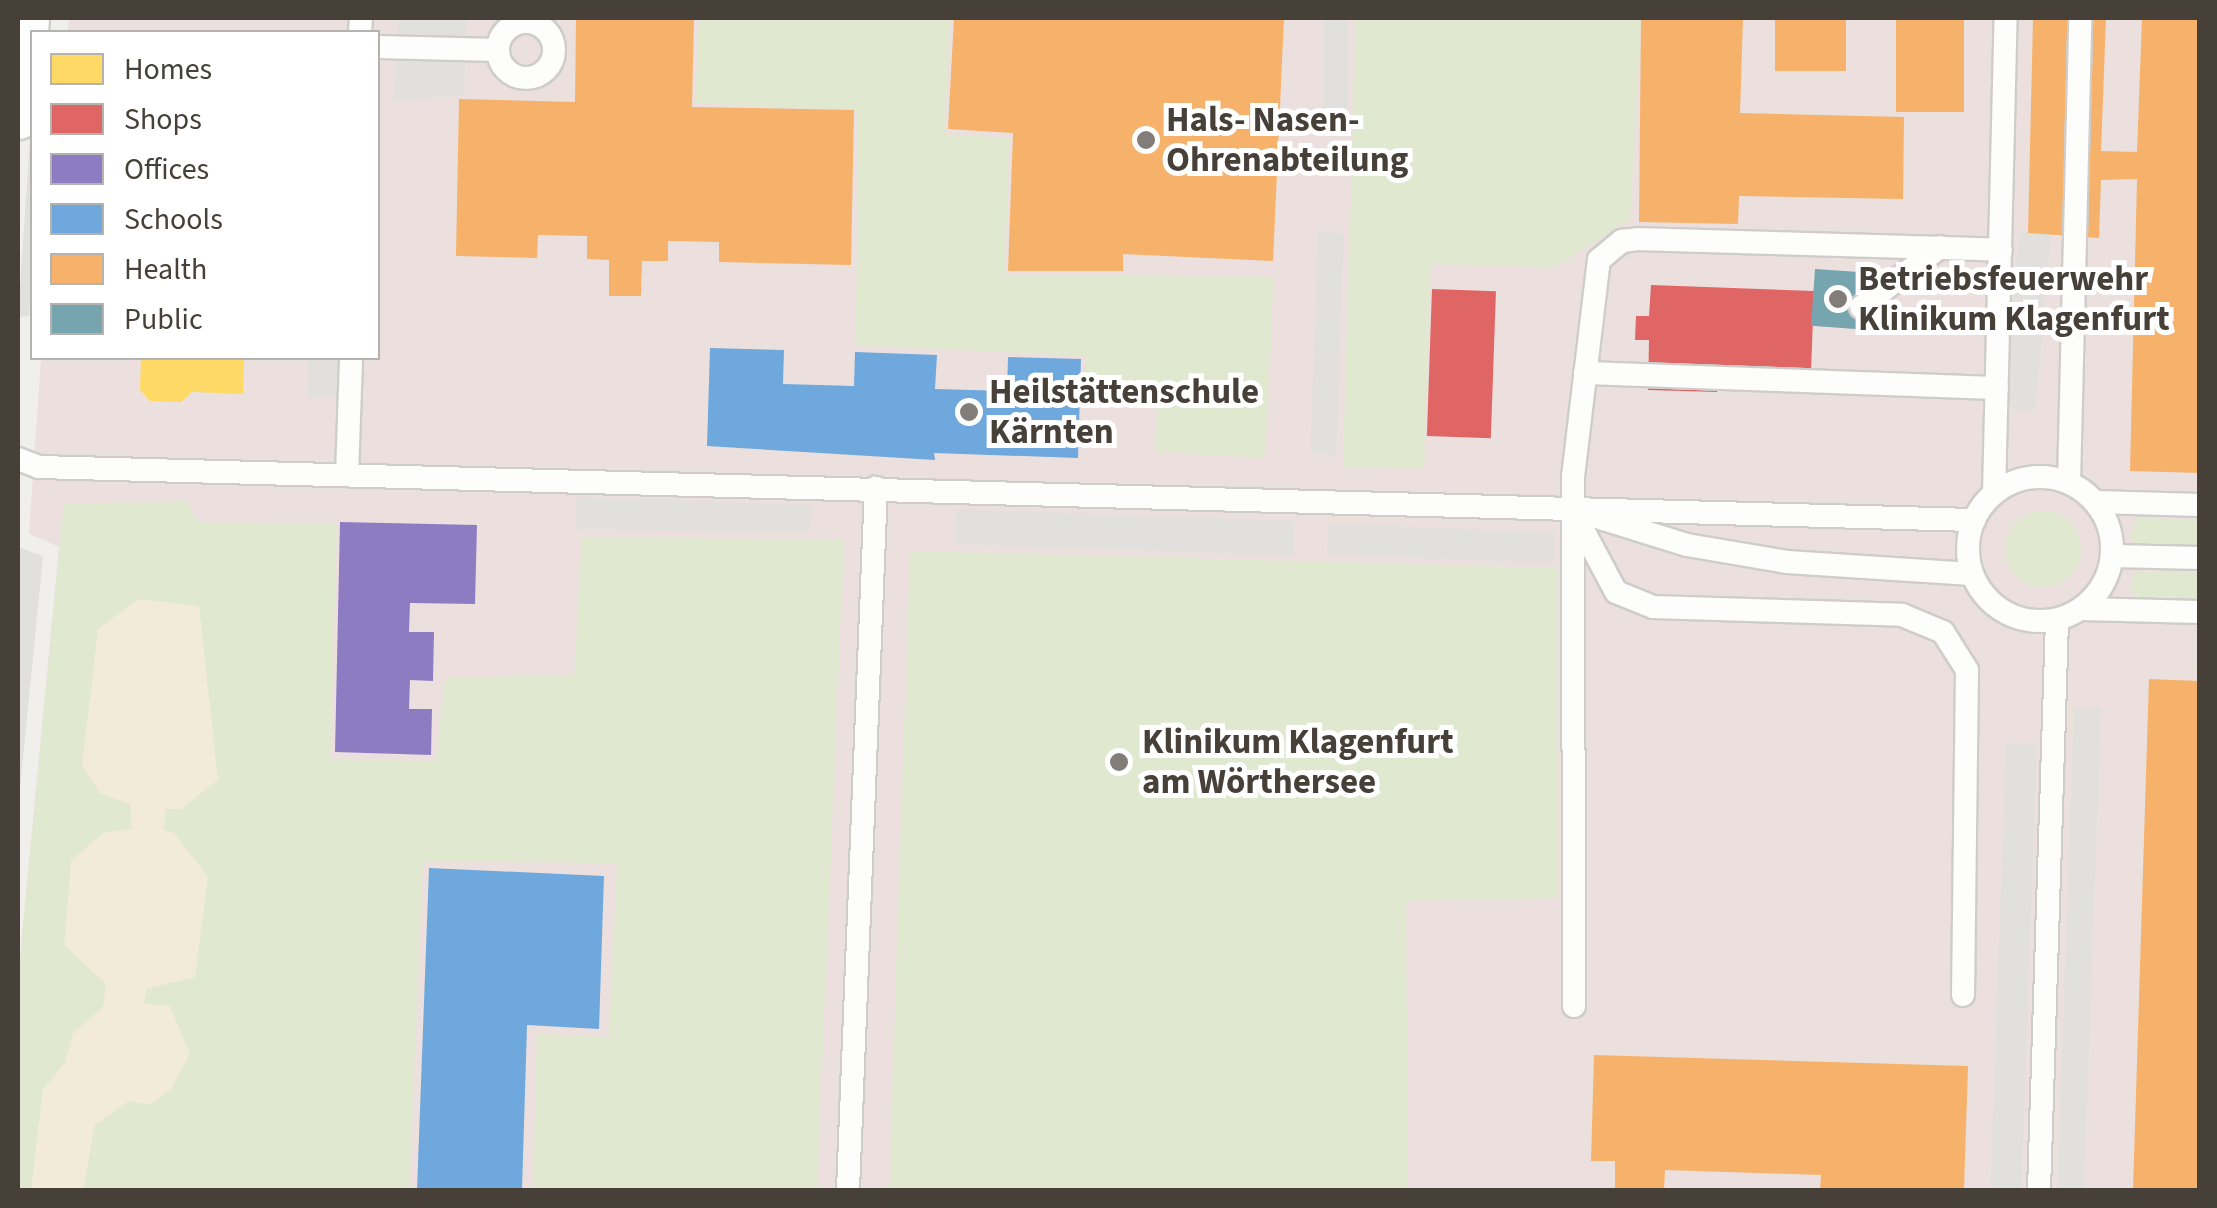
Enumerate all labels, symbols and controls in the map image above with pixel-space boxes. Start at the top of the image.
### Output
legend [30,30,380,360]
text: Homes [124,48,212,91]
text: Shops [124,98,202,141]
place label: Hals- Nasen- Ohrenabteilung [1166,99,1408,181]
marker: Hals- Nasen- Ohrenabteilung [1135,129,1157,151]
text: Offices [124,148,209,191]
text: Schools [124,198,223,241]
text: Health [124,248,207,291]
place label: Betriebsfeuerwehr Klinikum Klagenfurt [1858,258,2170,340]
marker: Betriebsfeuerwehr Klinikum Klagenfurt [1827,288,1849,310]
text: Public [124,298,203,341]
place label: Heilstättenschule Kärnten [989,371,1259,453]
marker: Heilstättenschule Kärnten [958,401,980,423]
place label: Klinikum Klagenfurt am Wörthersee [1142,721,1454,803]
marker: Klinikum Klagenfurt am Wörthersee [1106,749,1132,775]

